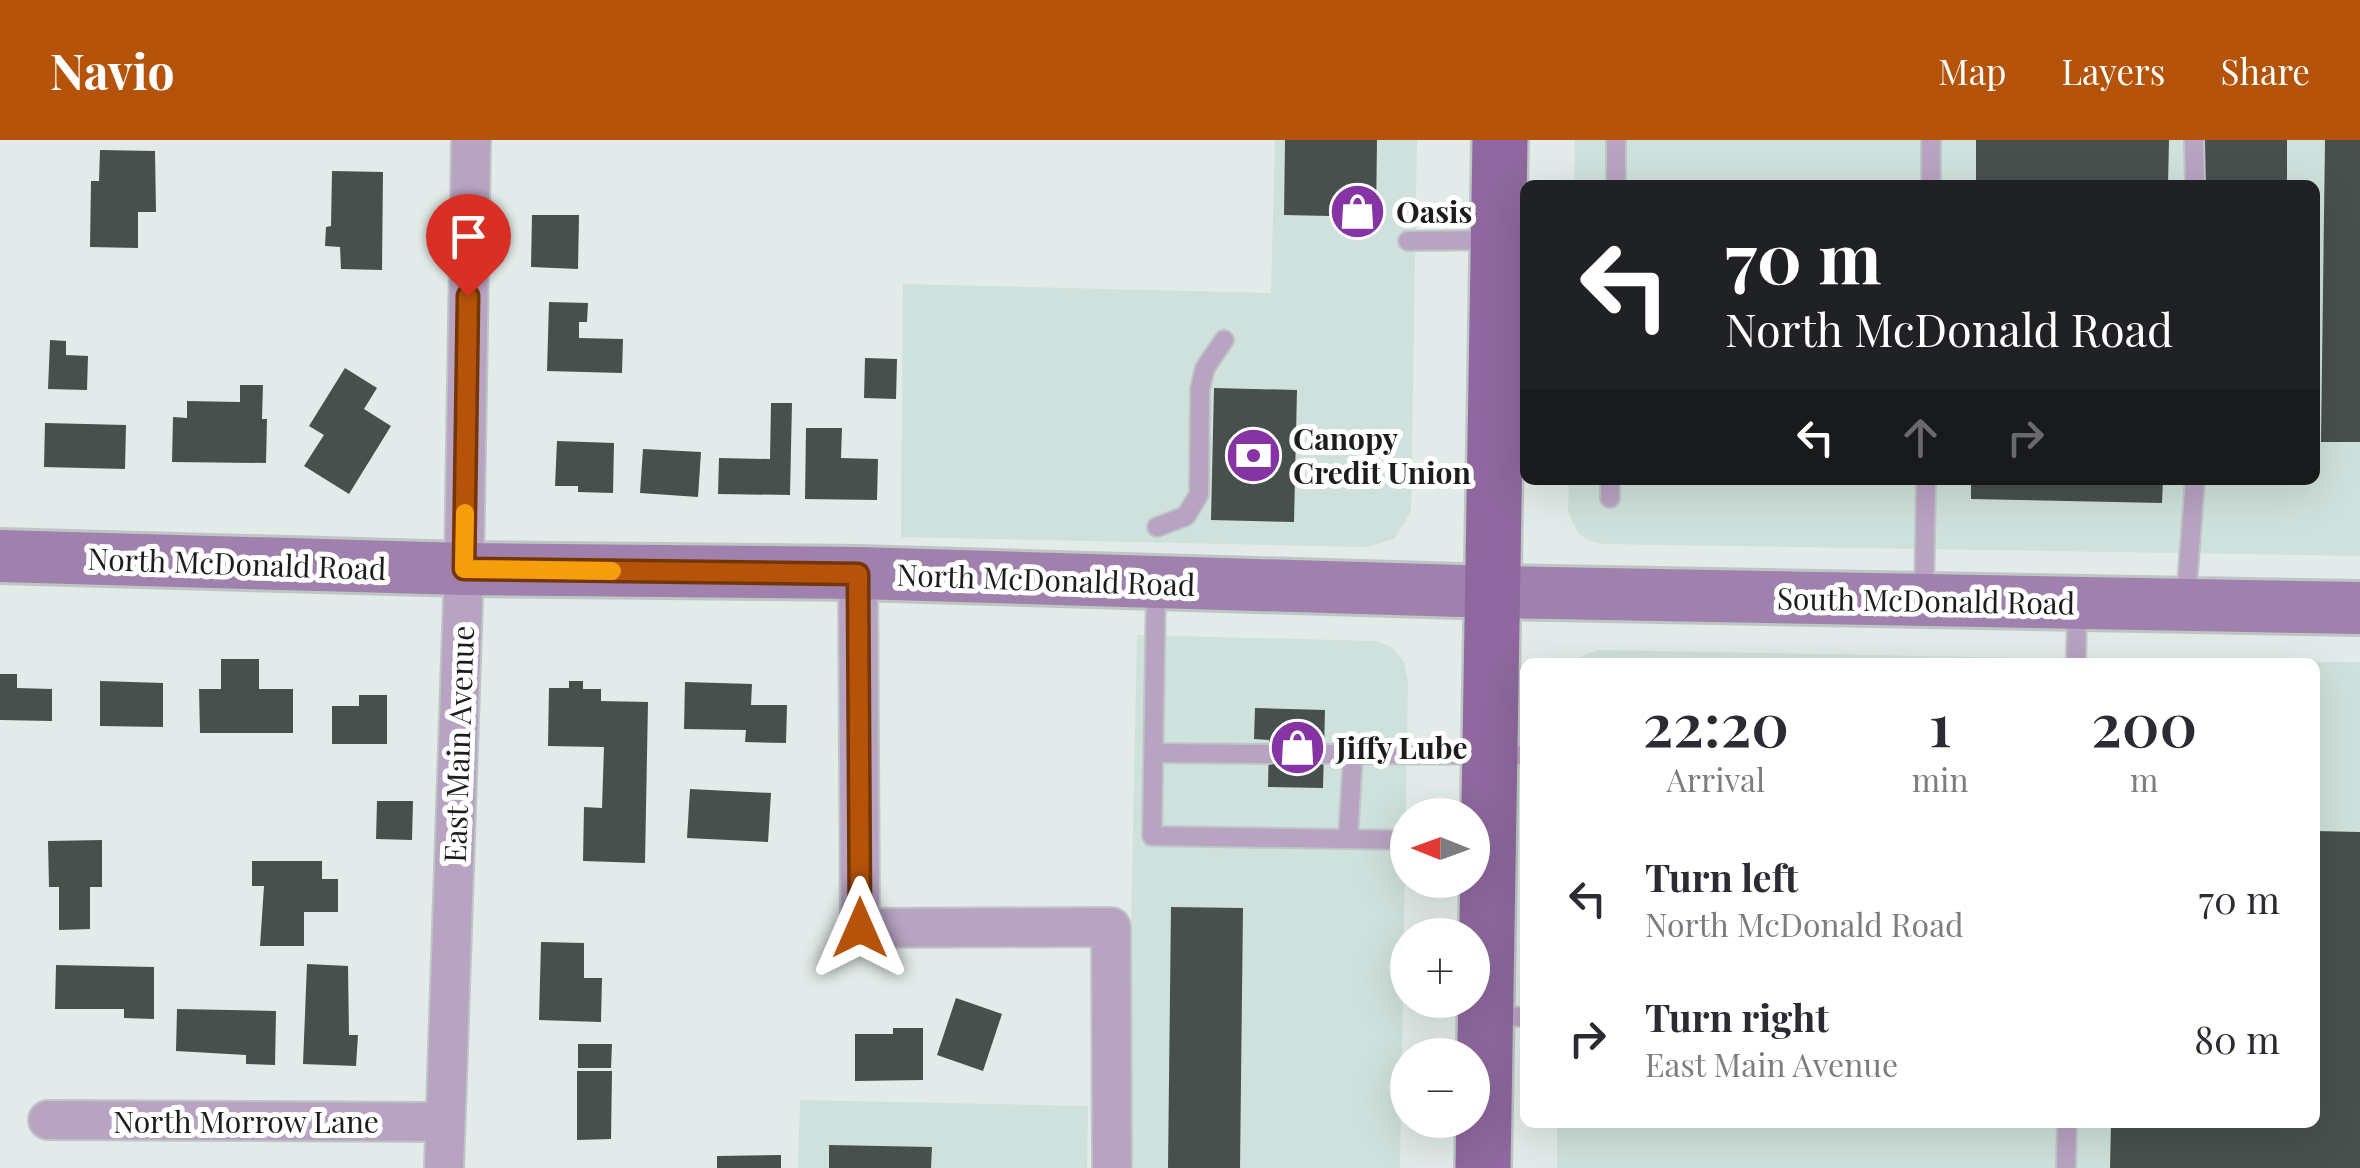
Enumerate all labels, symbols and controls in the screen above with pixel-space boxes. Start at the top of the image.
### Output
text: Navio [50,38,175,102]
text: Map [1938,47,2006,94]
text: Layers [2061,47,2166,94]
text: Share [2221,47,2310,94]
shop icon: Oasis [1327,181,1387,241]
place label: Oasis [1396,191,1472,231]
pin [426,194,511,297]
text: 70 m [1725,208,1882,302]
icon: arrive [441,209,496,264]
icon: left [1560,220,1690,350]
text: North McDonald Road [1725,298,2173,358]
icon: left [1788,410,1843,465]
icon: ahead [1893,410,1948,465]
icon: right [1998,410,2053,465]
place label: Canopy Credit Union [1293,418,1472,492]
bank icon: Canopy Credit Union [1224,425,1284,485]
street label: North McDonald Road [87,538,387,588]
street label: North McDonald Road [896,554,1196,604]
street label: South McDonald Road [1776,577,2076,623]
street label: East Main Avenue [434,625,482,863]
text: 22:20 [1643,682,1789,762]
text: 1 [1929,682,1951,762]
text: 200 [2091,682,2197,762]
shop icon: Jiffy Lube [1267,717,1327,777]
place label: Jiffy Lube [1335,727,1468,767]
text: Arrival [1667,757,1765,800]
text: min [1912,757,1969,800]
text: m [2130,757,2158,800]
north arrow [1390,798,1490,898]
map controls [1390,798,1490,1138]
text: Turn left [1645,851,1798,902]
icon: left [1560,871,1615,926]
text: 70 m [2199,873,2280,924]
position arrow [808,876,912,980]
text: North McDonald Road [1645,902,1964,945]
button: + [1390,918,1490,1018]
text: Turn right [1645,991,1829,1042]
icon: right [1560,1011,1615,1066]
text: 80 m [2194,1013,2280,1064]
button: − [1390,1038,1490,1138]
text: East Main Avenue [1645,1042,1898,1085]
street label: North Morrow Lane [113,1101,379,1141]

